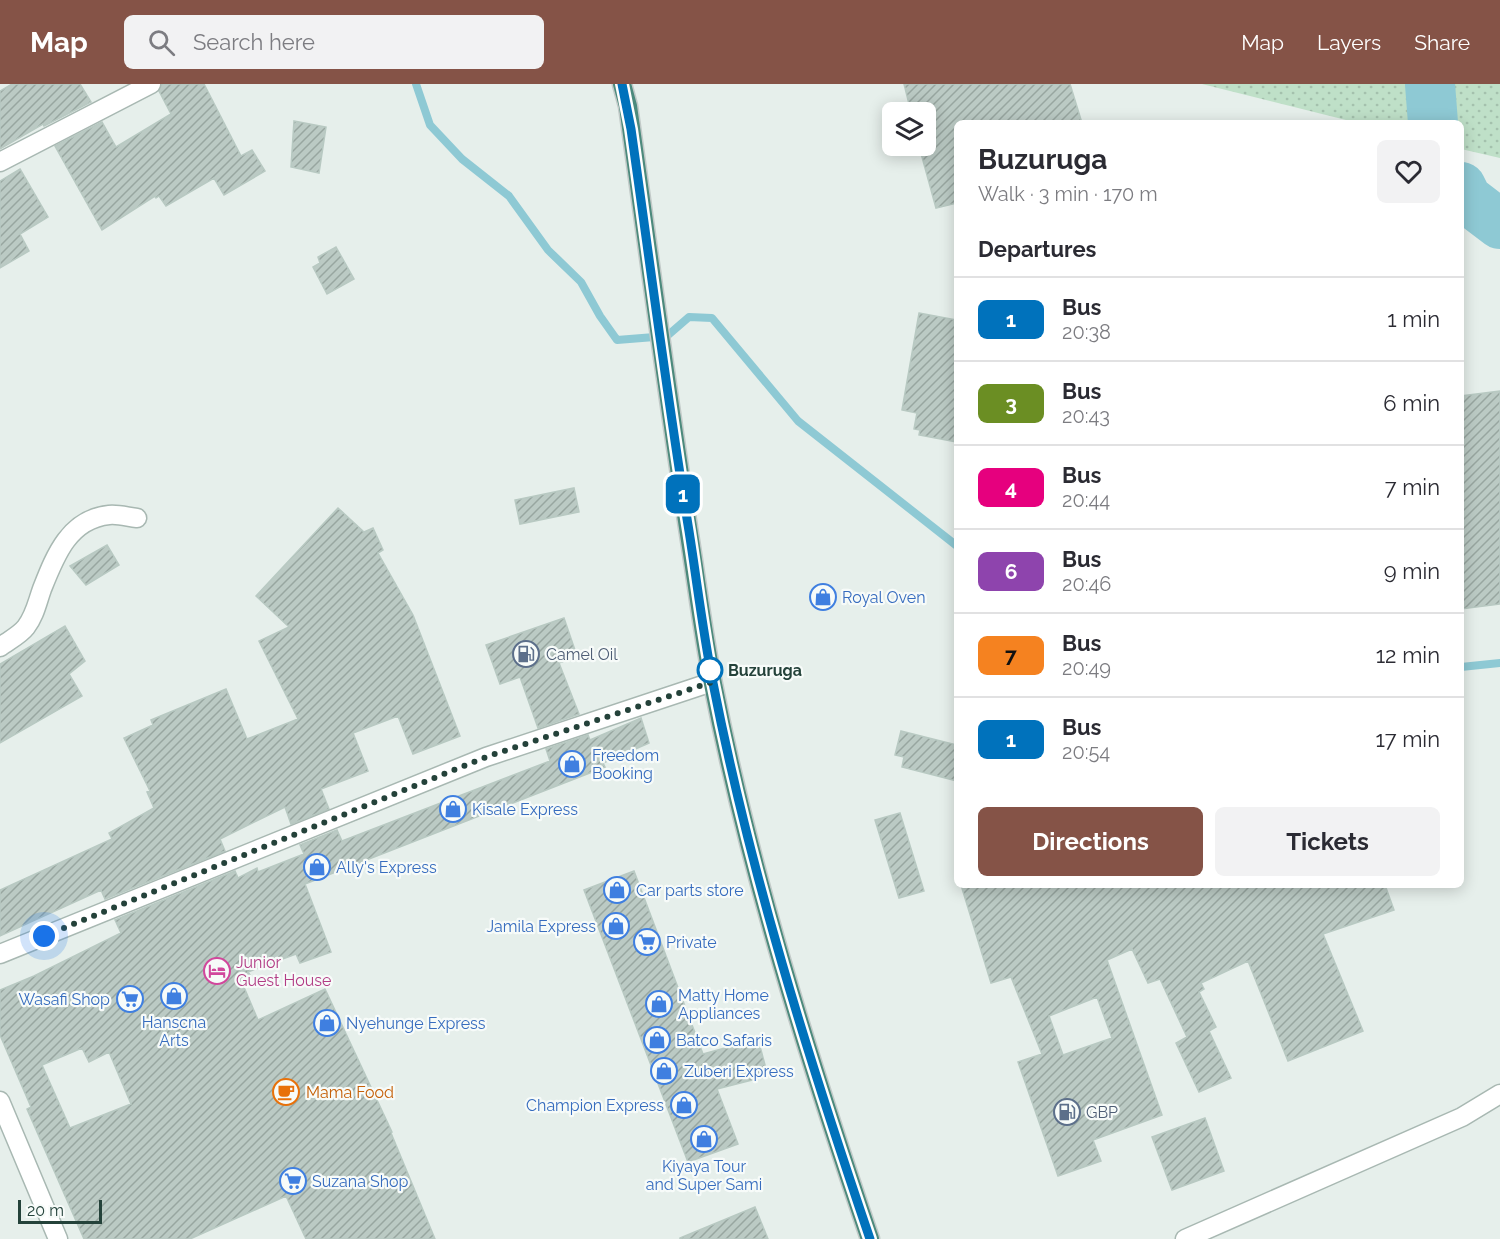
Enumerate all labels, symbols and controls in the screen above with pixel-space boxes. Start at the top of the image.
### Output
search box [124,15,544,69]
text: Map [30,26,88,59]
icon: search [145,26,178,59]
text: Search here [193,29,315,55]
text: Map [1241,30,1284,55]
text: Layers [1317,30,1381,55]
text: Share [1414,30,1470,55]
map controls [882,102,936,156]
button: layers [882,102,936,156]
button: heart [1377,140,1440,203]
text: Buzuruga [978,143,1107,176]
text: Walk · 3 min · 170 m [978,182,1158,206]
text: Departures [978,236,1096,262]
text: Bus [1062,294,1101,320]
text: 1 min [1387,306,1440,332]
text: 1 [1006,307,1016,332]
text: 20:38 [1062,320,1111,344]
text: Bus [1062,378,1101,404]
text: 6 min [1383,390,1440,416]
text: 3 [1005,391,1017,416]
text: 20:43 [1062,404,1110,428]
text: Bus [1062,462,1101,488]
line badge: 1 [664,474,702,514]
text: 7 min [1385,474,1440,500]
text: 4 [1005,475,1017,500]
text: 1 [678,482,688,507]
text: 20:44 [1062,488,1110,512]
text: Bus [1062,546,1101,572]
text: 9 min [1384,558,1440,584]
text: 6 [1005,559,1017,584]
text: 20:46 [1062,572,1111,596]
shop icon: Royal Oven [808,582,838,612]
place label: Royal Oven [842,588,926,607]
text: Bus [1062,630,1101,656]
fuel station icon: Camel Oil [511,639,541,669]
text: 12 min [1376,642,1440,668]
text: 7 [1005,643,1017,668]
place label: Camel Oil [546,645,618,664]
text: 20:49 [1062,656,1111,680]
marker: Buzuruga [697,657,723,683]
place label: Buzuruga [728,661,802,680]
text: Bus [1062,714,1101,740]
text: 17 min [1375,726,1440,752]
text: 1 [1006,727,1016,752]
text: 20:54 [1062,740,1110,764]
place label: Freedom Booking [592,746,659,783]
shop icon: Freedom Booking [557,749,587,779]
shop icon: Kisale Express [438,794,468,824]
place label: Kisale Express [472,800,578,819]
button: Directions [978,807,1203,876]
button: Tickets [1215,807,1440,876]
shop icon: Ally's Express [302,852,332,882]
place label: Ally's Express [336,858,437,877]
shop icon: Car parts store [602,875,632,905]
place label: Car parts store [636,881,744,900]
shop icon: Jamila Express [601,911,631,941]
place label: Jamila Express [486,917,596,936]
your location [29,921,59,951]
supermarket icon: Private [632,927,662,957]
place label: Private [666,933,717,952]
place label: Junior Guest House [236,953,331,990]
hotel icon: Junior Guest House [202,956,232,986]
shop icon: Hanscna Arts [159,981,189,1011]
supermarket icon: Wasafi Shop [115,984,145,1014]
place label: Matty Home Appliances [678,986,769,1023]
shop icon: Matty Home Appliances [644,989,674,1019]
place label: Wasafi Shop [18,990,110,1009]
shop icon: Nyehunge Express [312,1008,342,1038]
place label: Hanscna Arts [142,1013,206,1050]
place label: Nyehunge Express [346,1014,486,1033]
shop icon: Batco Safaris [642,1025,672,1055]
place label: Batco Safaris [676,1031,772,1050]
shop icon: Zuberi Express [649,1056,679,1086]
place label: Zuberi Express [684,1062,794,1081]
cafe icon: Mama Food [271,1077,301,1107]
place label: Mama Food [306,1083,394,1102]
shop icon: Champion Express [669,1090,699,1120]
place label: Champion Express [526,1096,664,1115]
fuel station icon: GBP [1052,1097,1082,1127]
place label: GBP [1086,1103,1118,1122]
shop icon: Kiyaya Tour and Super Sami [689,1124,719,1154]
place label: Kiyaya Tour and Super Sami [646,1157,762,1194]
supermarket icon: Suzana Shop [278,1166,308,1196]
place label: Suzana Shop [312,1172,408,1191]
scale bar [18,1197,102,1224]
text: 20 m [27,1201,64,1220]

